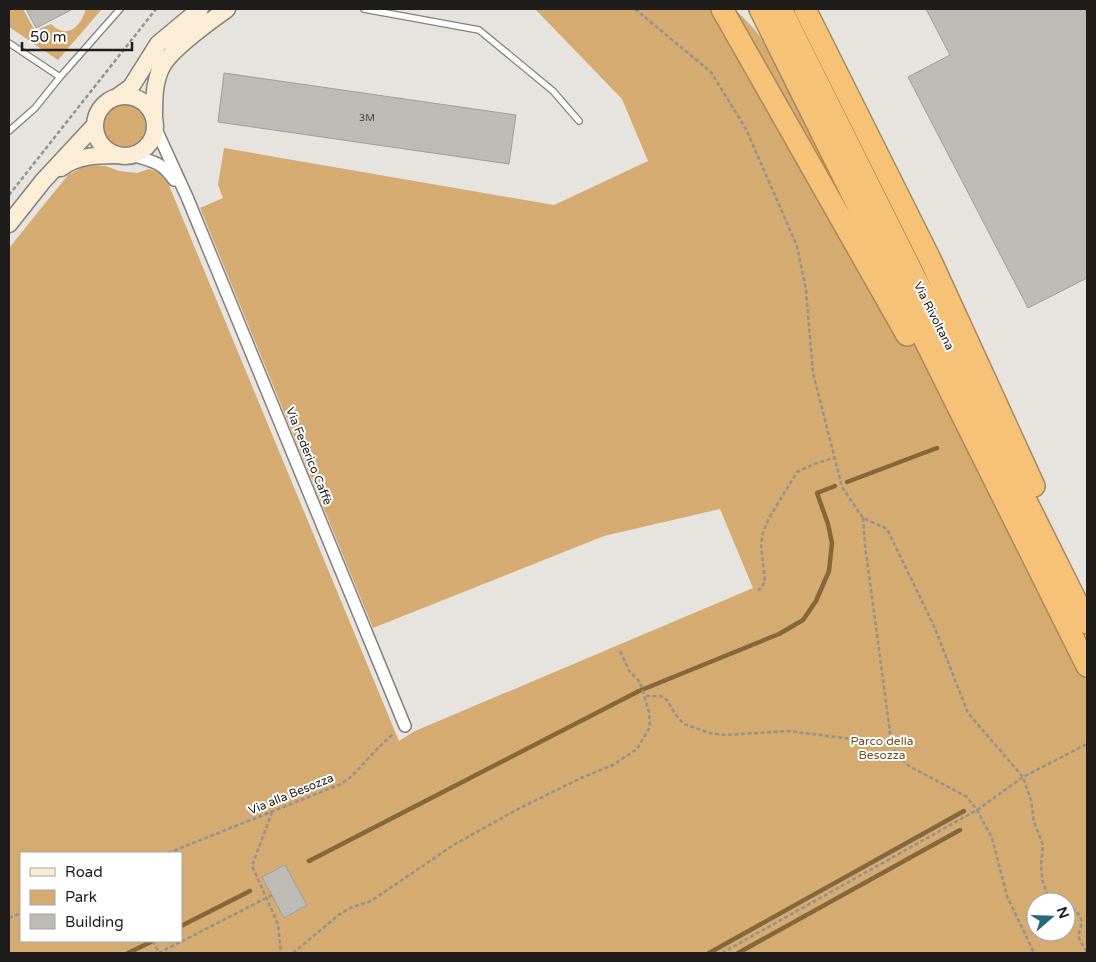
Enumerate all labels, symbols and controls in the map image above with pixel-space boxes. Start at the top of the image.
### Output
scale bar [22,20,132,52]
text: 50 m [30,28,67,46]
house number: 3M [359,112,375,124]
street label: Via Rivoltana [911,280,957,352]
street label: Via Federico Caffè [283,405,335,507]
park label: Parco della Besozza [851,734,913,762]
street label: Via alla Besozza [246,771,336,817]
legend [20,852,182,942]
text: Road [65,863,103,881]
text: Park [65,888,97,906]
north arrow [1026,892,1076,942]
text: N [1053,905,1073,921]
text: Building [65,913,124,931]

